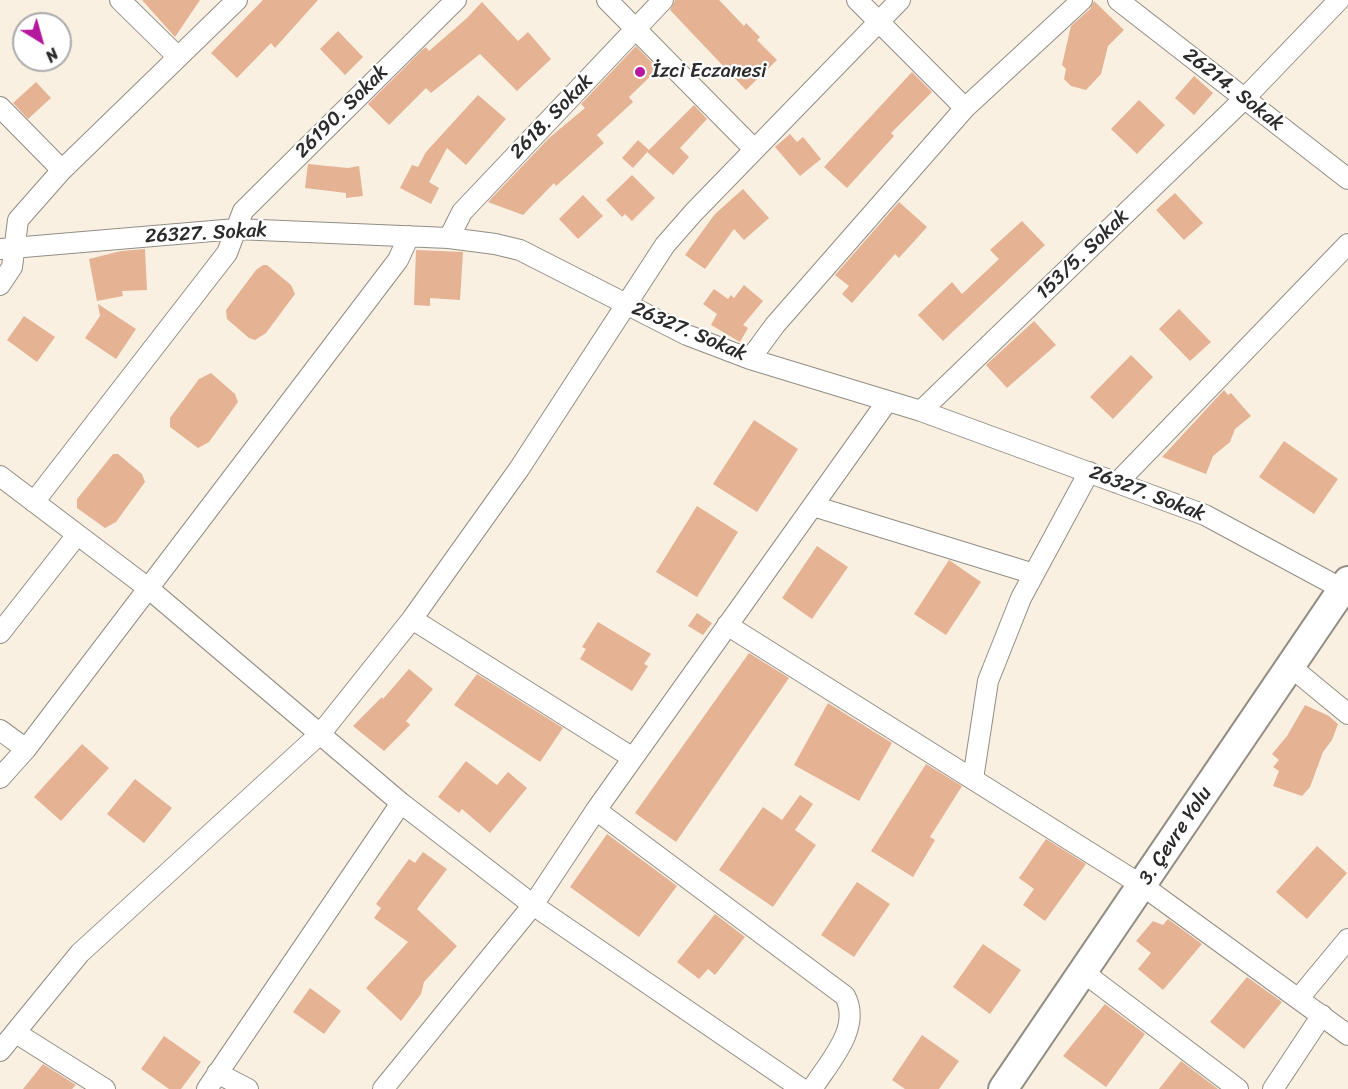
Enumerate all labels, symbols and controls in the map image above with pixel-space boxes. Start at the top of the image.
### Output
north arrow [12,12,72,72]
text: N [39,40,65,70]
street label: 26214. Sokak [1178,43,1288,137]
place label: İzci Eczanesi [652,60,767,84]
street label: 26190. Sokak [291,61,393,163]
marker: İzci Eczanesi [633,65,647,79]
street label: 2618. Sokak [506,70,598,164]
street label: 153/5. Sokak [1032,205,1134,305]
street label: 26327. Sokak [144,219,268,249]
street label: 26327. Sokak [628,297,750,367]
street label: 26327. Sokak [1086,461,1208,527]
street label: 3. Çevre Yolu [1134,782,1218,890]

